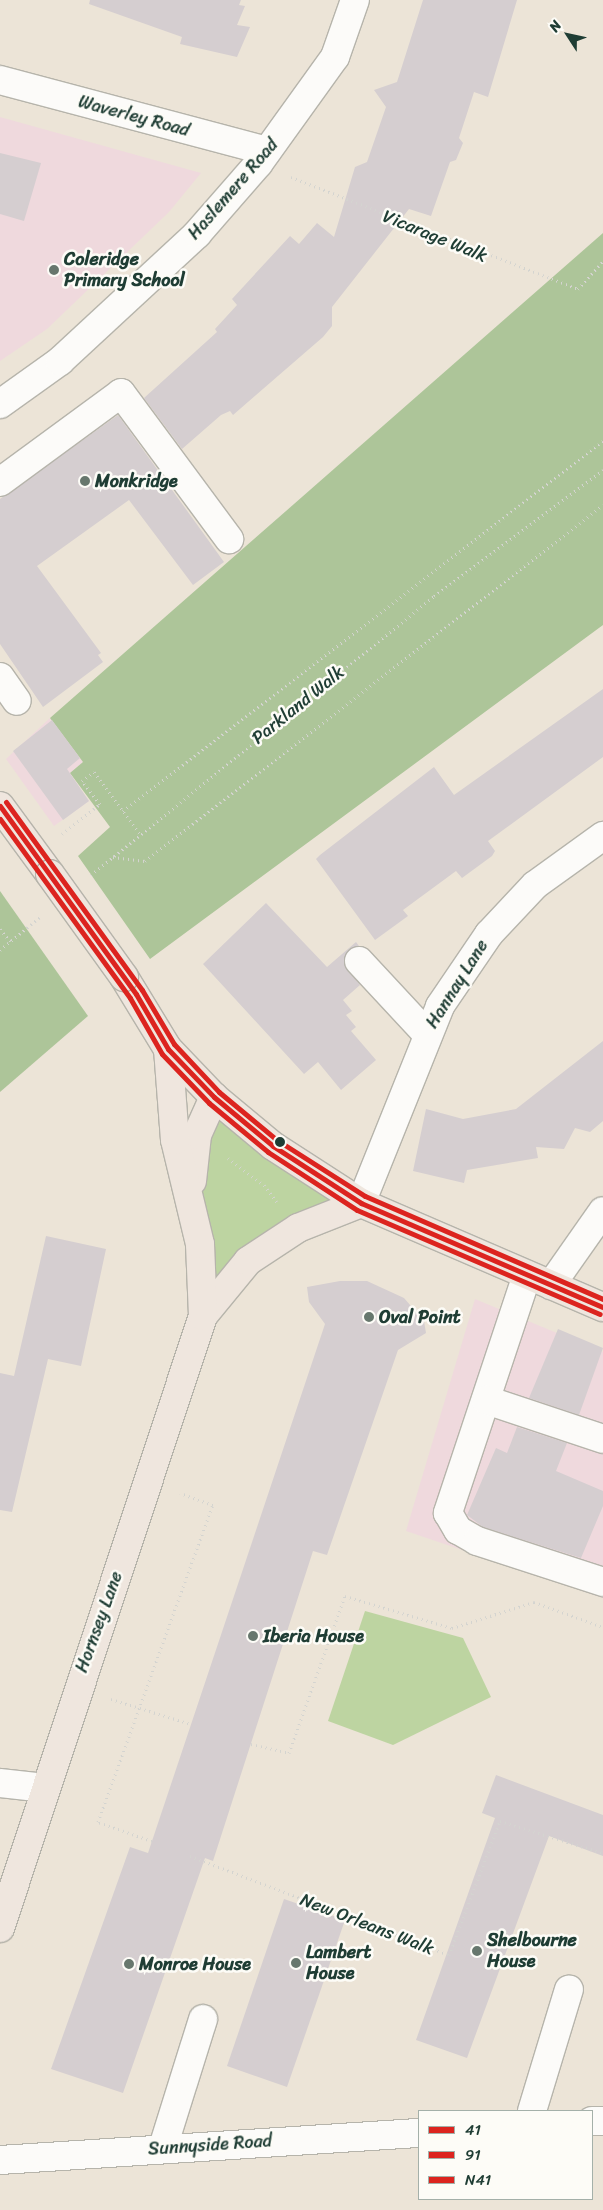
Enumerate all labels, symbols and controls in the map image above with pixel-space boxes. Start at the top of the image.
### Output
north arrow [543,10,593,60]
text: N [542,15,568,37]
street label: Waverley Road [76,91,192,141]
street label: Haslemere Road [183,134,283,244]
street label: Vicarage Walk [380,205,490,267]
place label: Coleridge Primary School [64,249,185,292]
marker: Coleridge Primary School [48,264,60,276]
place label: Monkridge [95,470,178,492]
marker: Monkridge [79,475,91,487]
street label: Parkland Walk [247,661,349,749]
street label: Hannay Lane [421,936,493,1032]
unlabelled marker [275,1137,285,1147]
place label: Oval Point [379,1306,460,1328]
marker: Oval Point [363,1311,375,1323]
street label: Hornsey Lane [71,1569,127,1675]
place label: Iberia House [263,1625,364,1647]
marker: Iberia House [247,1630,259,1642]
street label: New Orleans Walk [297,1889,437,1959]
place label: Shelbourne House [487,1930,577,1972]
place label: Lambert House [306,1942,371,1985]
marker: Shelbourne House [471,1945,483,1957]
place label: Monroe House [139,1953,251,1975]
marker: Lambert House [290,1957,302,1969]
marker: Monroe House [123,1958,135,1970]
legend [418,2110,593,2200]
text: 41 [465,2117,481,2143]
street label: Sunnyside Road [147,2130,273,2160]
text: 91 [465,2142,481,2168]
text: N41 [465,2167,491,2193]

